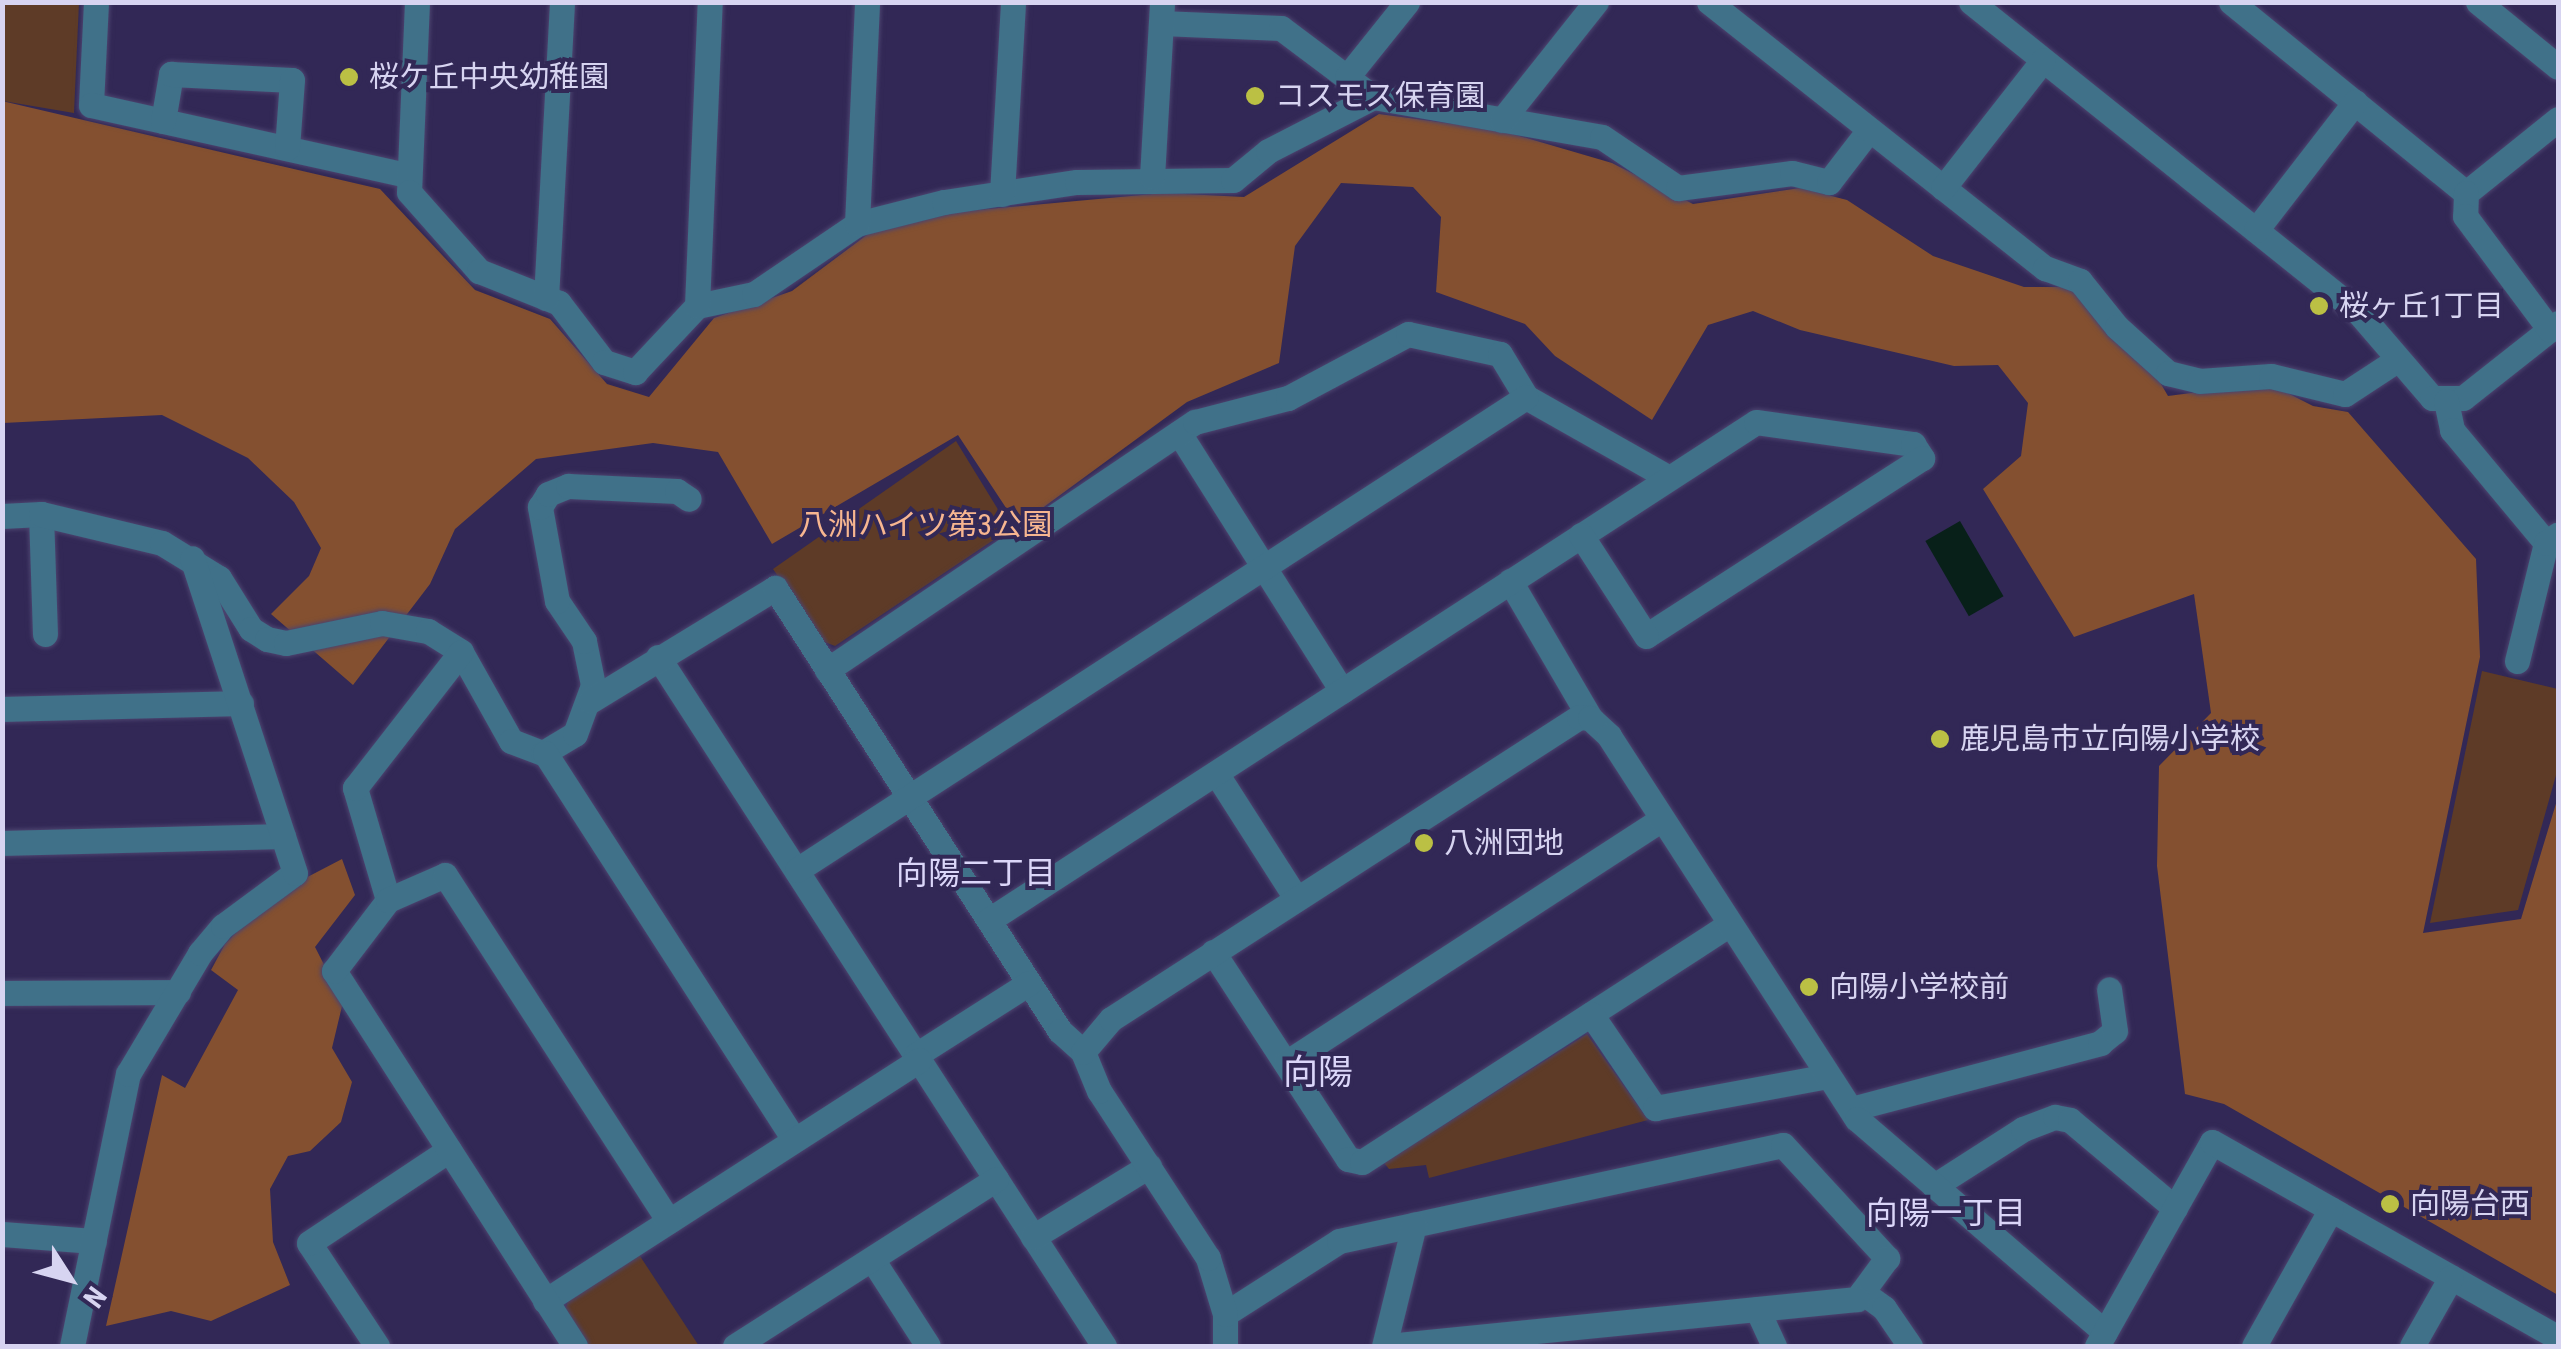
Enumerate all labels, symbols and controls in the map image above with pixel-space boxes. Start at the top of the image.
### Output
place label: 桜ケ丘中央幼稚園 [369,59,609,95]
marker: 桜ケ丘中央幼稚園 [338,66,360,88]
place label: コスモス保育園 [1275,78,1485,114]
marker: コスモス保育園 [1244,85,1266,107]
place label: 桜ヶ丘1丁目 [2339,288,2504,324]
marker: 桜ヶ丘1丁目 [2308,295,2330,317]
park label: 八洲ハイツ第3公園 [798,507,1052,543]
place label: 鹿児島市立向陽小学校 [1960,721,2260,757]
marker: 鹿児島市立向陽小学校 [1929,728,1951,750]
place label: 八洲団地 [1444,825,1564,861]
marker: 八洲団地 [1413,832,1435,854]
district label: 向陽二丁目 [896,854,1056,892]
place label: 向陽小学校前 [1829,969,2009,1005]
marker: 向陽小学校前 [1798,976,1820,998]
district label: 向陽 [1283,1052,1353,1094]
place label: 向陽台西 [2410,1186,2530,1222]
marker: 向陽台西 [2379,1193,2401,1215]
district label: 向陽一丁目 [1866,1194,2026,1232]
north arrow [20,1229,120,1329]
text: N [76,1280,113,1314]

